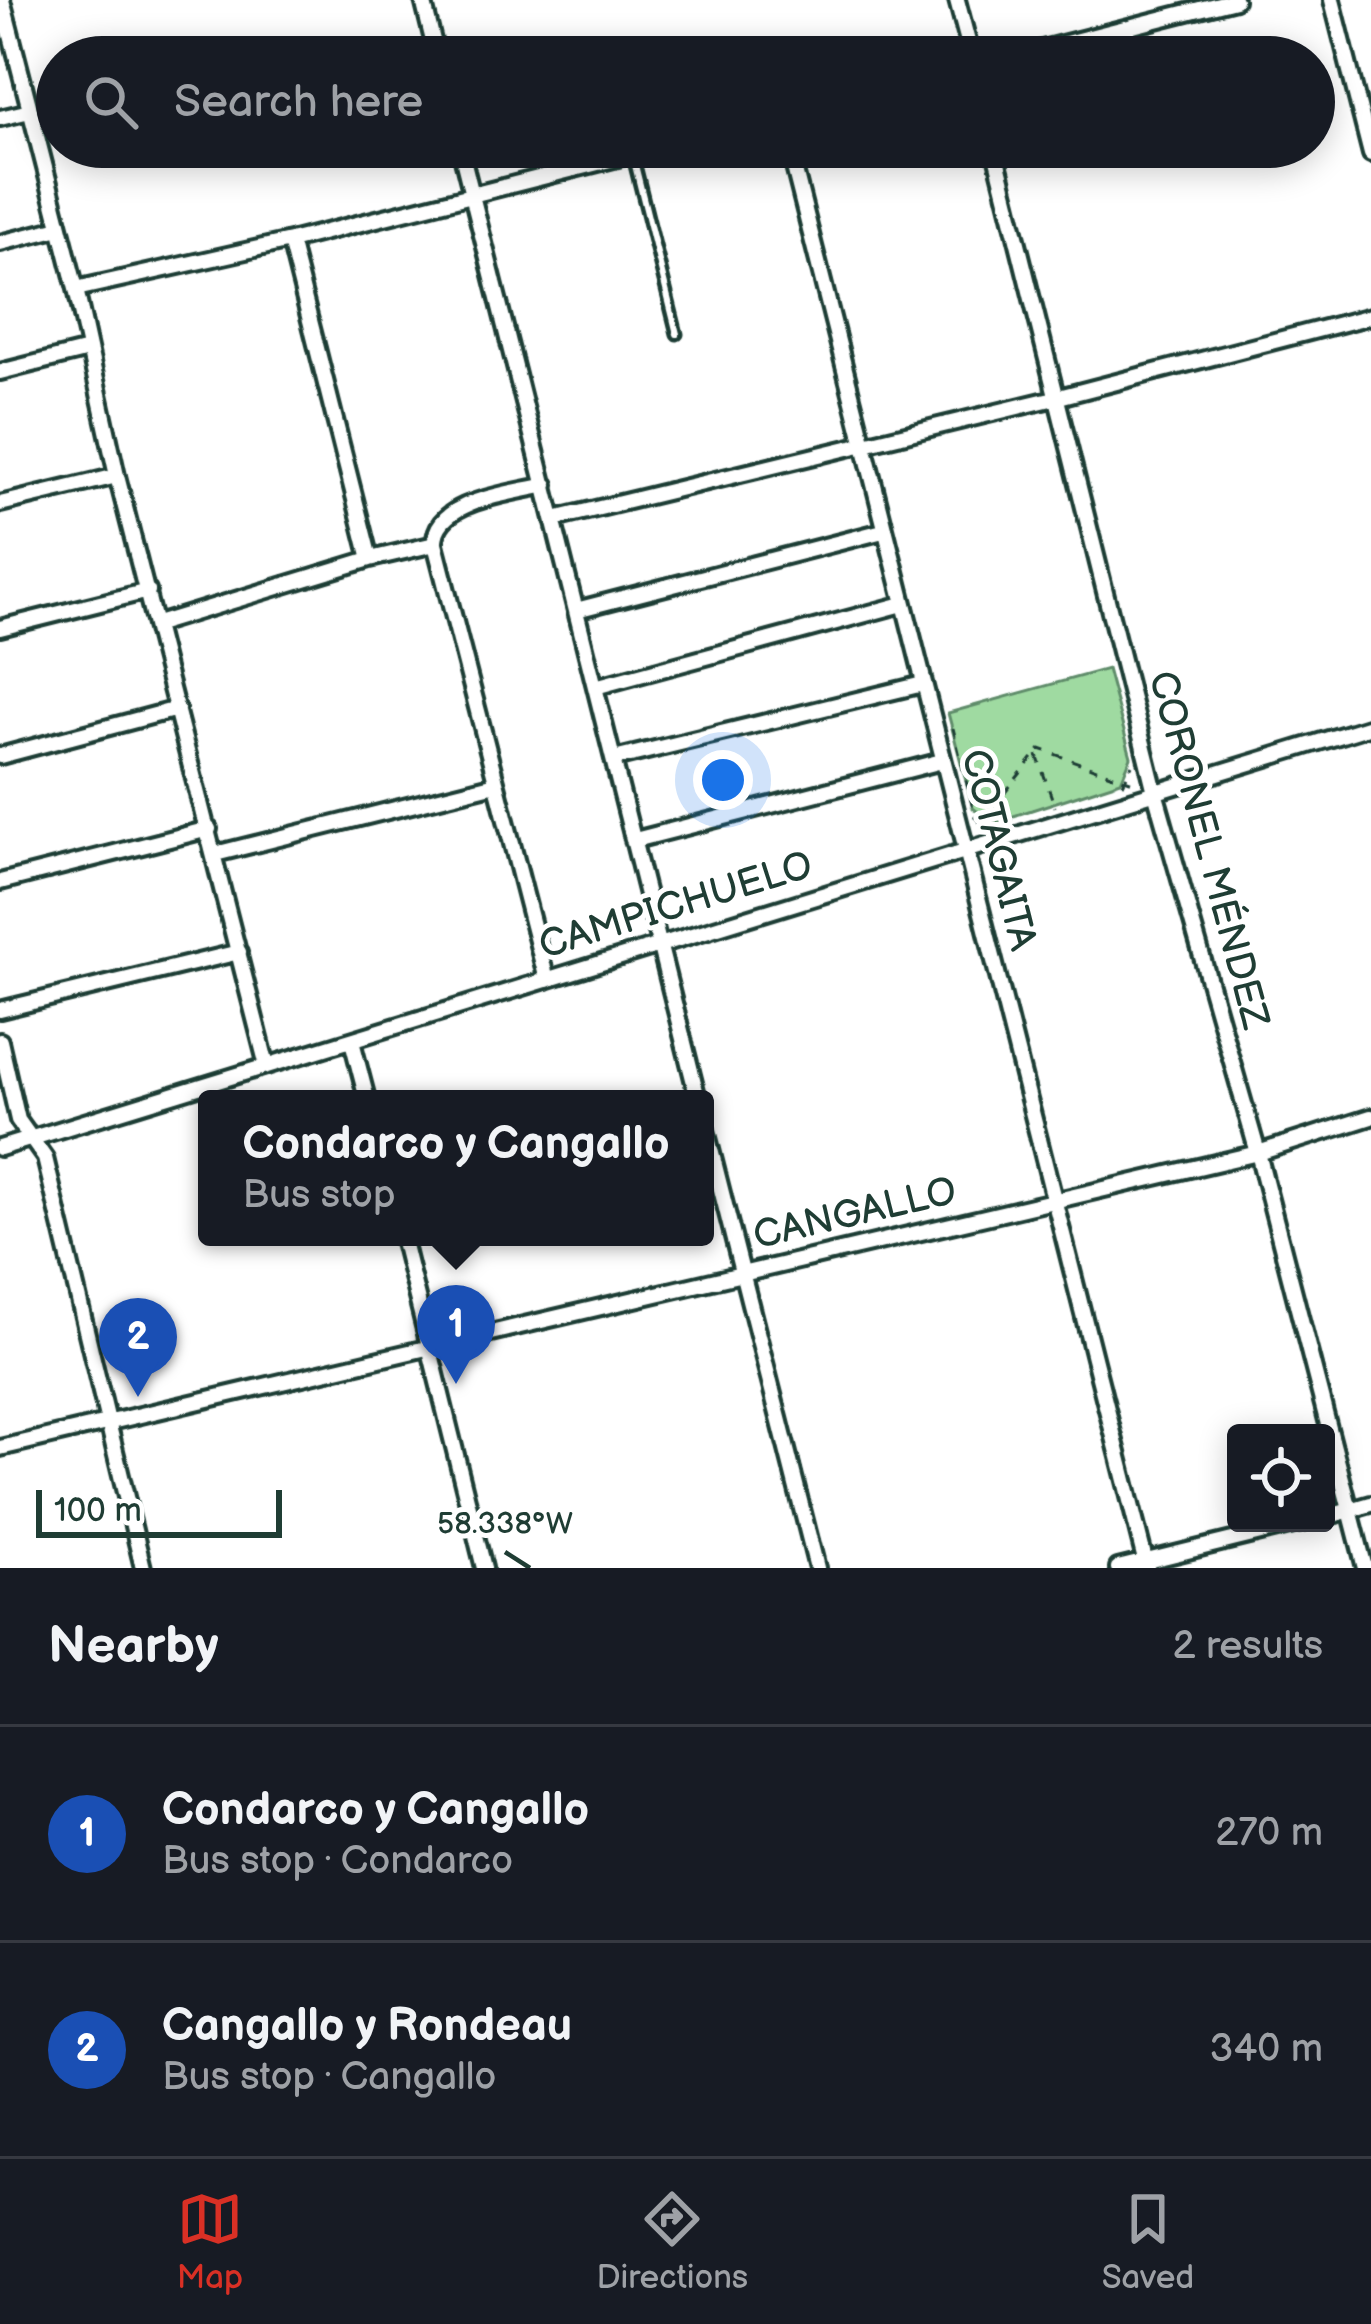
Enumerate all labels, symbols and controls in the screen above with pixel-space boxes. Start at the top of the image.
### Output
search box [36,36,1335,168]
icon: search [78,69,144,135]
text: Search here [174,75,423,130]
street label: CORONEL MÉNDEZ [1138,666,1279,1034]
street label: COTAGAITA [950,745,1046,956]
your location [693,750,753,810]
street label: CAMPICHUELO [534,842,818,970]
popup [198,1090,714,1246]
text: Condarco y Cangallo [242,1117,670,1172]
street label: CANGALLO [749,1168,961,1260]
text: Bus stop [242,1172,396,1219]
pin: 1 [417,1285,495,1384]
pin: 2 [99,1298,177,1397]
map controls [1227,1424,1335,1532]
button: locate [1227,1424,1335,1532]
scale bar [36,1484,282,1537]
text: 100 m [54,1491,142,1531]
text: 58.338°W [437,1506,573,1542]
text: Nearby [48,1616,219,1677]
text: 2 results [1172,1623,1323,1670]
text: Condarco y Cangallo [162,1783,589,1838]
text: 1 [79,1810,95,1857]
text: 270 m [1215,1810,1323,1857]
text: Bus stop · Condarco [162,1838,513,1885]
text: Cangallo y Rondeau [162,1999,572,2054]
text: 2 [75,2026,99,2073]
text: 340 m [1210,2026,1323,2073]
text: Bus stop · Cangallo [162,2054,496,2101]
tab: Map [177,2186,243,2298]
tab: Directions [596,2186,748,2298]
tab: Saved [1102,2186,1194,2298]

